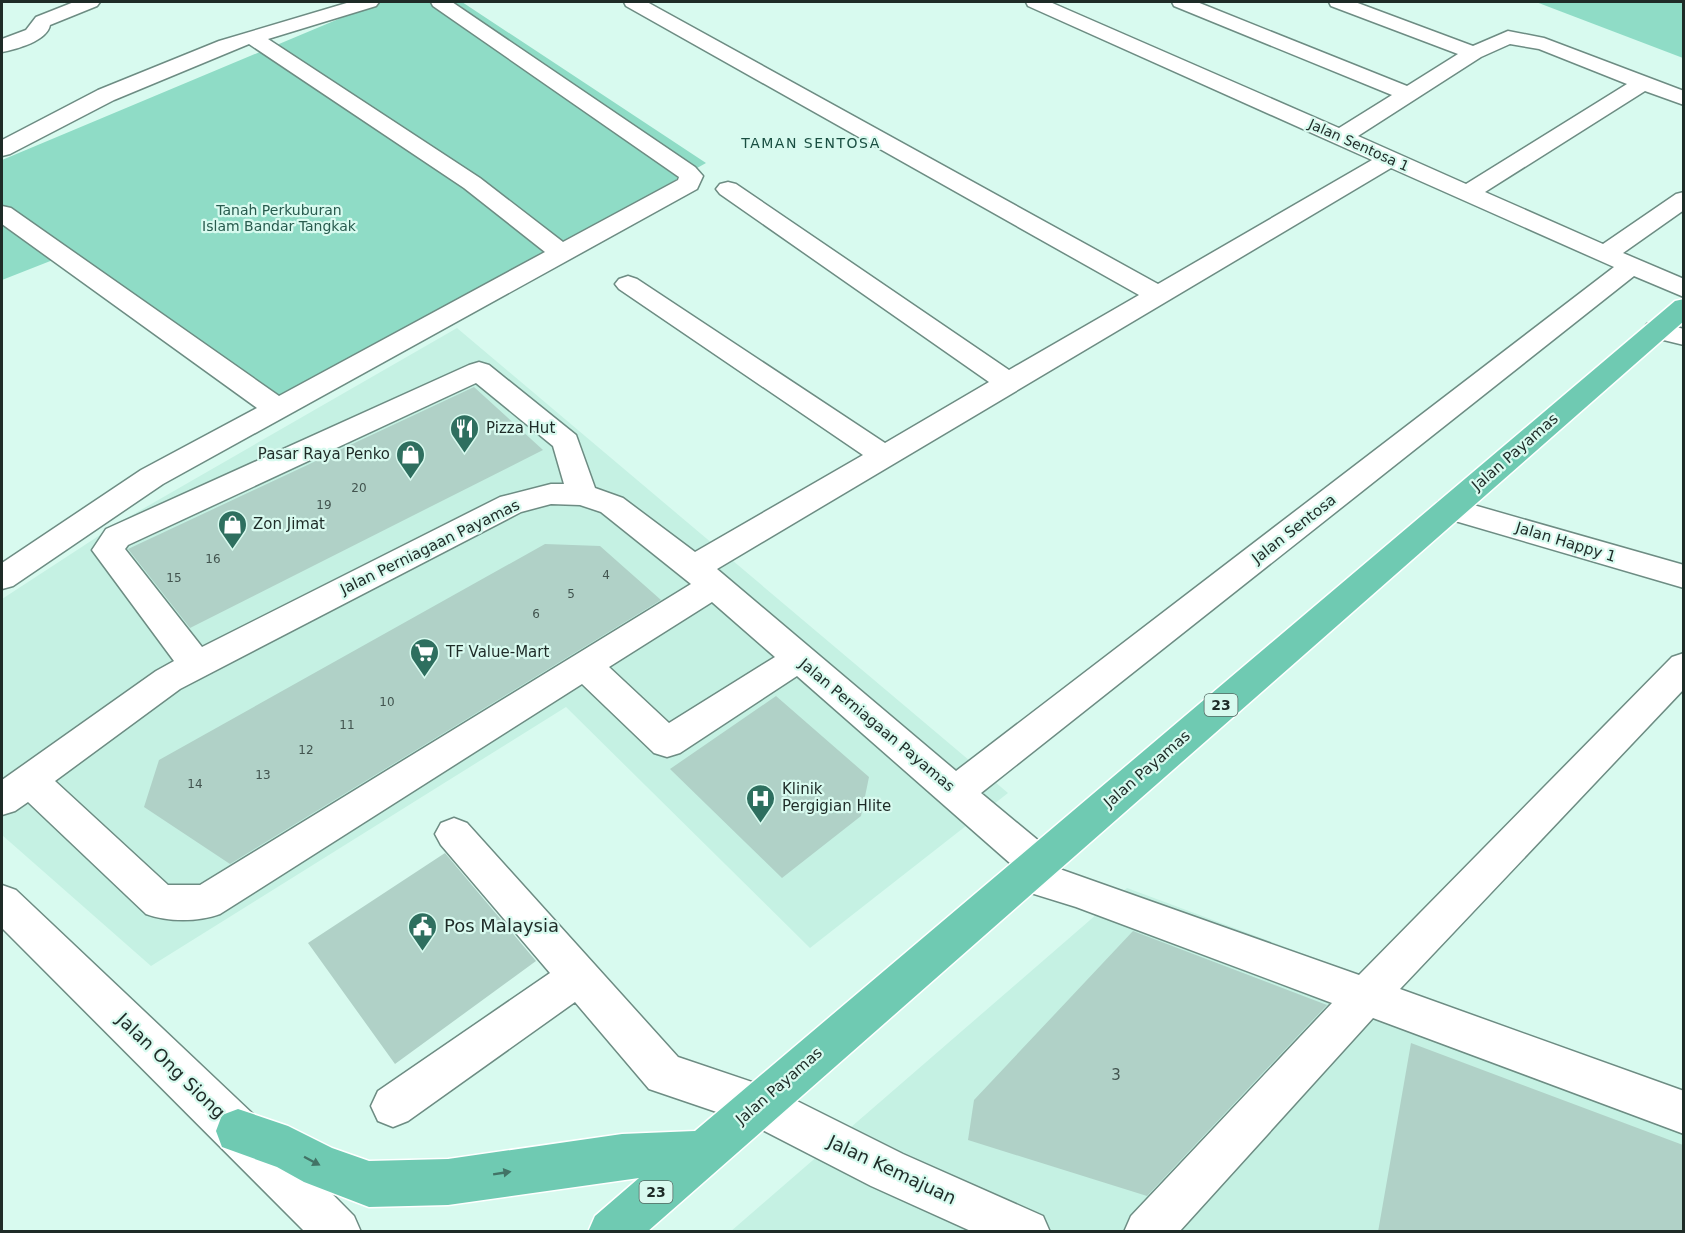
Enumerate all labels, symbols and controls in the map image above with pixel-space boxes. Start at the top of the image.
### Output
street label: Jalan Sentosa 1 [1305,115,1412,174]
district label: TAMAN SENTOSA [740,135,881,151]
park label: Tanah Perkuburan Islam Bandar Tangkak [202,202,357,234]
street label: Jalan Payamas [1467,409,1562,495]
restaurant icon: Pizza Hut [449,412,481,454]
place label: Pizza Hut [486,419,555,437]
shop icon: Pasar Raya Penko [395,438,427,480]
place label: Pasar Raya Penko [258,445,390,463]
house number: 20 [351,481,367,495]
street label: Jalan Sentosa [1248,491,1340,568]
street label: Jalan Perniagaan Payamas [337,496,523,599]
house number: 19 [316,498,332,512]
shop icon: Zon Jimat [216,508,248,550]
place label: Zon Jimat [253,515,325,533]
street label: Jalan Happy 1 [1513,518,1618,566]
house number: 16 [205,552,221,566]
house number: 4 [602,568,610,582]
house number: 15 [166,571,182,585]
house number: 5 [567,587,575,601]
house number: 6 [532,607,540,621]
supermarket icon: TF Value-Mart [409,636,441,678]
place label: TF Value-Mart [445,643,549,661]
street label: Jalan Perniagaan Payamas [795,654,958,795]
road number: 23 [1204,694,1238,716]
house number: 10 [379,695,395,709]
house number: 11 [339,718,355,732]
street label: Jalan Payamas [1099,726,1194,812]
house number: 12 [298,743,314,757]
house number: 13 [255,768,271,782]
house number: 14 [187,777,203,791]
place label: Klinik Pergigian Hlite [782,780,891,815]
hospital icon: Klinik Pergigian Hlite [745,782,777,824]
public building icon: Pos Malaysia [407,910,439,952]
place label: Pos Malaysia [444,915,559,936]
street label: Jalan Ong Siong [112,1008,230,1123]
street label: Jalan Payamas [731,1043,826,1129]
house number: 3 [1111,1066,1121,1084]
street label: Jalan Kemajuan [824,1130,960,1208]
one-way arrow [303,1156,320,1166]
one-way arrow [492,1169,511,1178]
road number: 23 [640,1181,672,1203]

